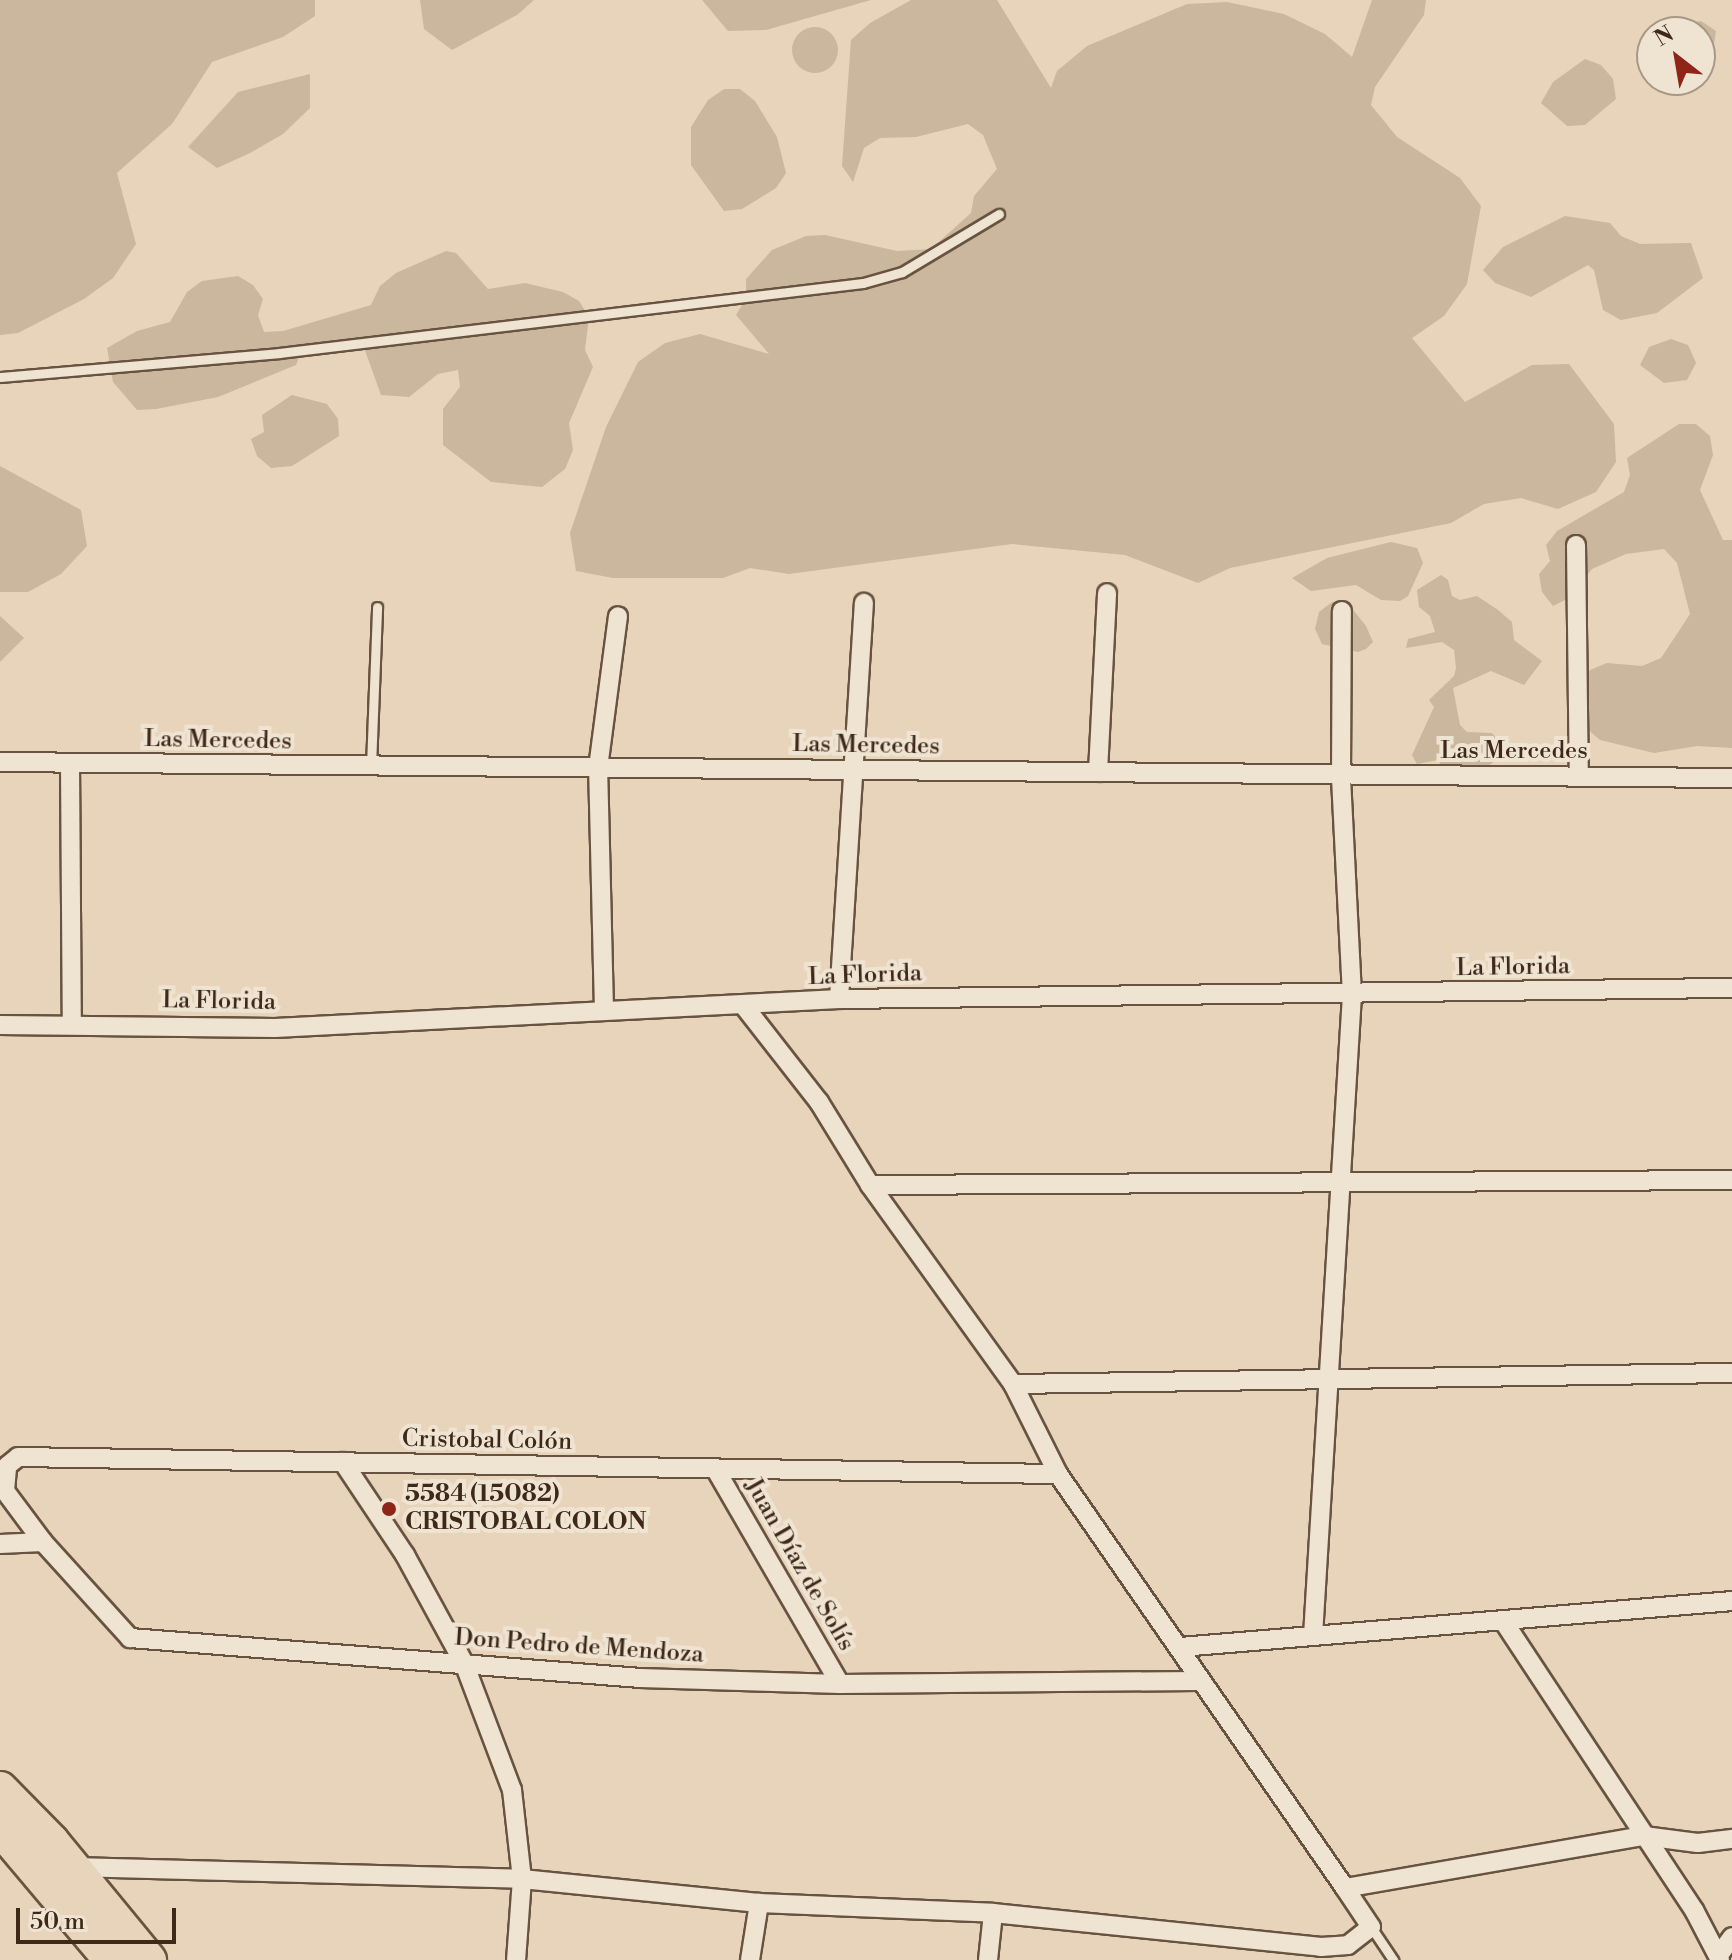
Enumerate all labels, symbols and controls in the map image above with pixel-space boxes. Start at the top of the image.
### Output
north arrow [1636,16,1716,96]
text: N [1650,21,1679,53]
street label: Las Mercedes [144,725,292,757]
street label: Las Mercedes [792,730,940,762]
street label: Las Mercedes [1440,738,1588,766]
street label: La Florida [1456,953,1570,983]
street label: La Florida [808,960,922,992]
street label: La Florida [162,987,276,1017]
street label: Cristobal Colón [402,1425,572,1457]
street label: Juan Díaz de Solís [738,1474,860,1656]
place label: 5584 (15082) CRISTOBAL COLON [405,1481,647,1537]
marker: 5584 (15082) CRISTOBAL COLON [380,1500,398,1518]
street label: Don Pedro de Mendoza [453,1624,705,1670]
scale bar [20,1892,180,1942]
text: 50 m [30,1907,85,1937]

